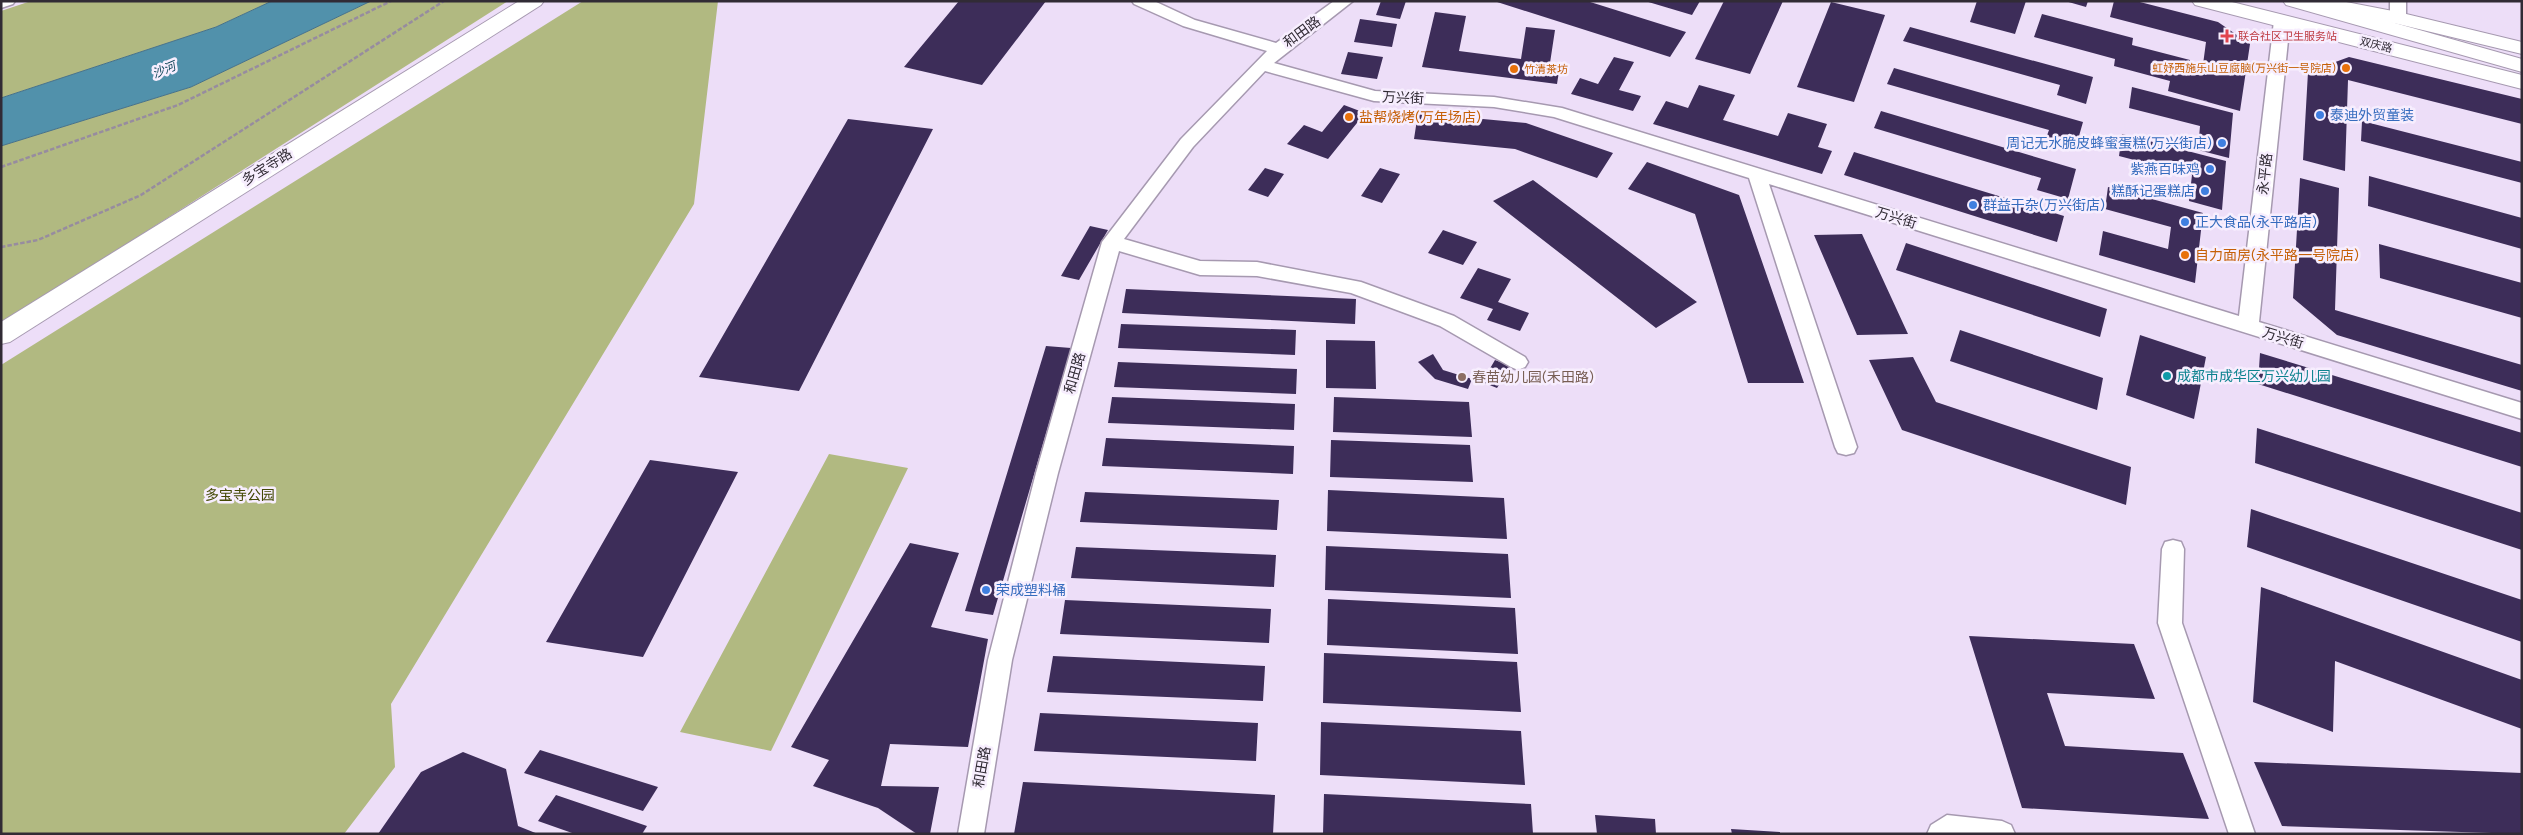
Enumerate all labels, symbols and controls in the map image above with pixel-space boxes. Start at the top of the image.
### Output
street label: 和田路 [1280,13,1324,51]
marker: 联合社区卫生服务站 [2220,29,2234,43]
place label: 联合社区卫生服务站 [2238,30,2337,43]
street label: 双庆路 [2358,35,2394,55]
water label: 沙河 [150,58,180,81]
place label: 虹妤西施乐山豆腐脑(万兴街一号院店) [2152,62,2336,75]
marker: 虹妤西施乐山豆腐脑(万兴街一号院店) [2340,62,2352,74]
marker: 竹清茶坊 [1508,63,1520,75]
place label: 竹清茶坊 [1524,63,1568,76]
street label: 万兴街 [1382,88,1424,108]
place label: 泰迪外贸童装 [2330,107,2414,124]
place label: 盐帮烧烤(万年场店) [1359,109,1481,126]
marker: 泰迪外贸童装 [2314,109,2326,121]
marker: 盐帮烧烤(万年场店) [1343,111,1355,123]
place label: 周记无水脆皮蜂蜜蛋糕(万兴街店) [2006,135,2212,152]
marker: 周记无水脆皮蜂蜜蛋糕(万兴街店) [2216,137,2228,149]
street label: 多宝寺路 [239,145,295,189]
street label: 永平路 [2254,152,2276,196]
place label: 紫燕百味鸡 [2130,161,2200,178]
marker: 紫燕百味鸡 [2204,163,2216,175]
place label: 糕酥记蛋糕店 [2111,183,2195,200]
marker: 糕酥记蛋糕店 [2199,185,2211,197]
place label: 群益干杂(万兴街店) [1983,197,2105,214]
marker: 群益干杂(万兴街店) [1967,199,1979,211]
street label: 万兴街 [1873,204,1919,232]
place label: 正大食品(永平路店) [2195,214,2317,231]
marker: 正大食品(永平路店) [2179,216,2191,228]
place label: 自力面房(永平路一号院店) [2195,247,2359,264]
marker: 自力面房(永平路一号院店) [2179,249,2191,261]
street label: 万兴街 [2260,324,2306,352]
street label: 和田路 [1061,350,1089,396]
place label: 成都市成华区万兴幼儿园 [2177,368,2331,385]
place label: 春苗幼儿园(禾田路) [1472,369,1594,386]
marker: 成都市成华区万兴幼儿园 [2161,370,2173,382]
marker: 春苗幼儿园(禾田路) [1456,371,1468,383]
park label: 多宝寺公园 [205,487,275,504]
place label: 荣成塑料桶 [996,582,1066,599]
marker: 荣成塑料桶 [980,584,992,596]
street label: 和田路 [970,745,994,789]

